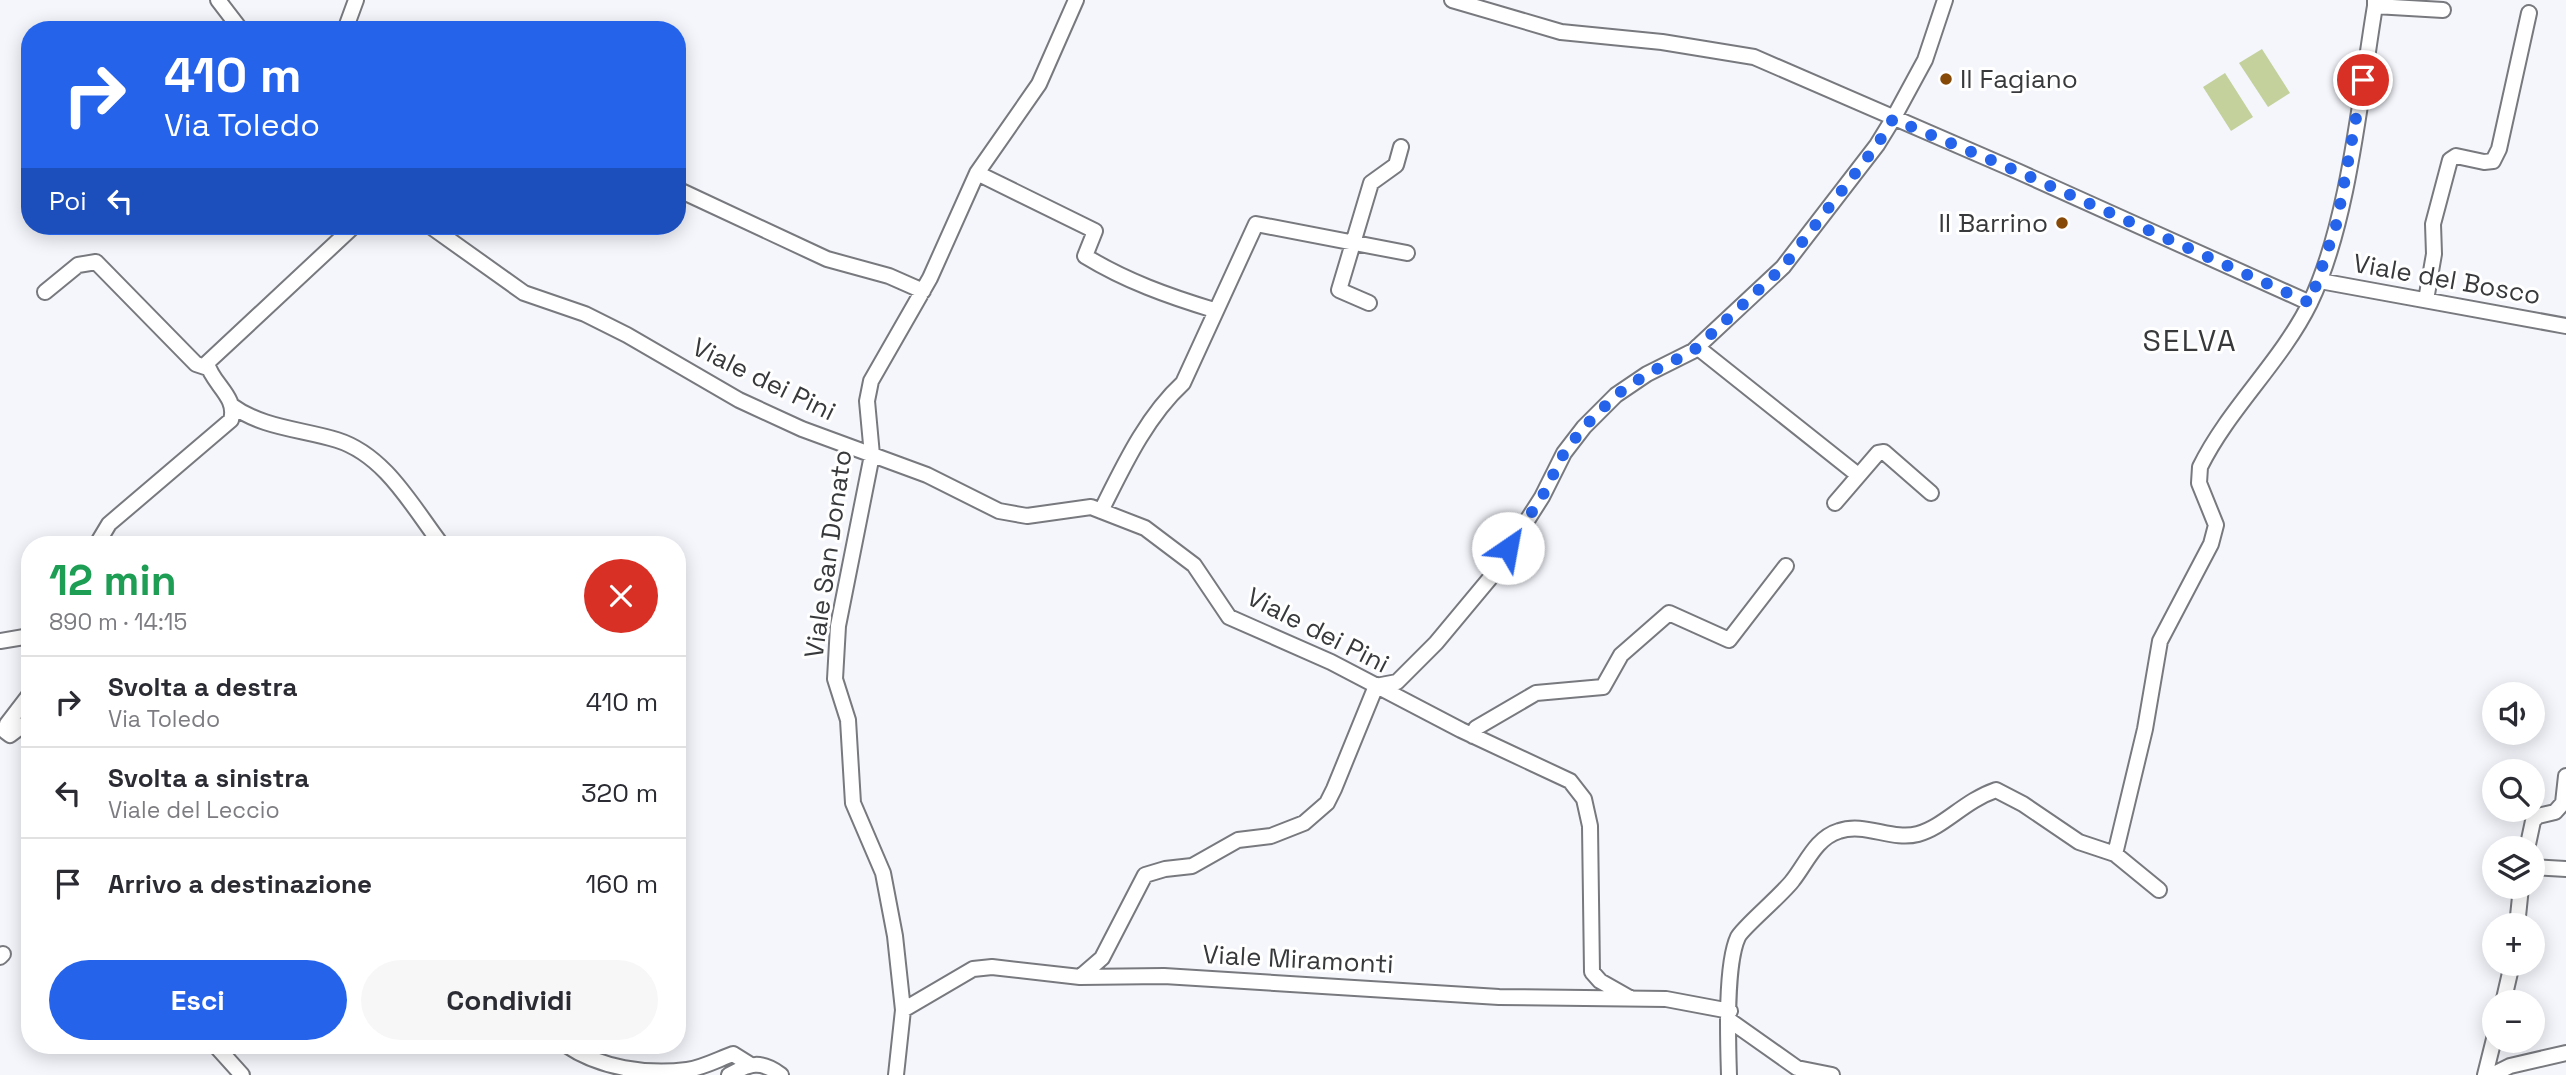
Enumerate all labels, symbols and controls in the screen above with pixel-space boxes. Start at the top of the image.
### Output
text: 410 m [164,44,302,106]
icon: right [49,49,140,140]
pin [2333,50,2393,110]
icon: arrive [2344,61,2382,99]
place label: Il Fagiano [1960,62,2078,96]
marker: Il Fagiano [1938,71,1954,87]
text: Via Toledo [164,105,320,145]
icon: left [101,182,139,220]
text: Poi [49,184,87,218]
place label: Il Barrino [1938,206,2048,240]
marker: Il Barrino [2054,215,2070,231]
street label: Viale del Bosco [2351,246,2543,312]
district label: SELVA [2142,321,2238,360]
street label: Viale dei Pini [687,330,841,428]
street label: Viale San Donato [797,448,859,660]
position arrow [1471,511,1545,585]
text: 12 min [49,554,177,607]
button: close [584,559,658,633]
street label: Viale dei Pini [1241,580,1395,680]
text: 890 m · 14:15 [49,607,187,637]
text: Svolta a destra [108,670,297,704]
map controls [2482,682,2545,1053]
button: sound [2482,682,2545,745]
icon: right [49,683,87,721]
text: 410 m [586,685,658,719]
text: Via Toledo [108,704,220,734]
button: search [2482,759,2545,822]
text: Svolta a sinistra [108,761,309,795]
icon: left [49,774,87,812]
text: 320 m [581,776,658,810]
text: Viale del Leccio [108,795,280,825]
button: layers [2482,836,2545,899]
icon: arrive [49,865,87,903]
text: Arrivo a destinazione [108,867,372,901]
text: 160 m [586,867,658,901]
button: + [2482,913,2545,976]
street label: Viale Miramonti [1202,937,1394,981]
button: Esci [49,960,347,1040]
button: Condividi [361,960,658,1040]
button: − [2482,990,2545,1053]

